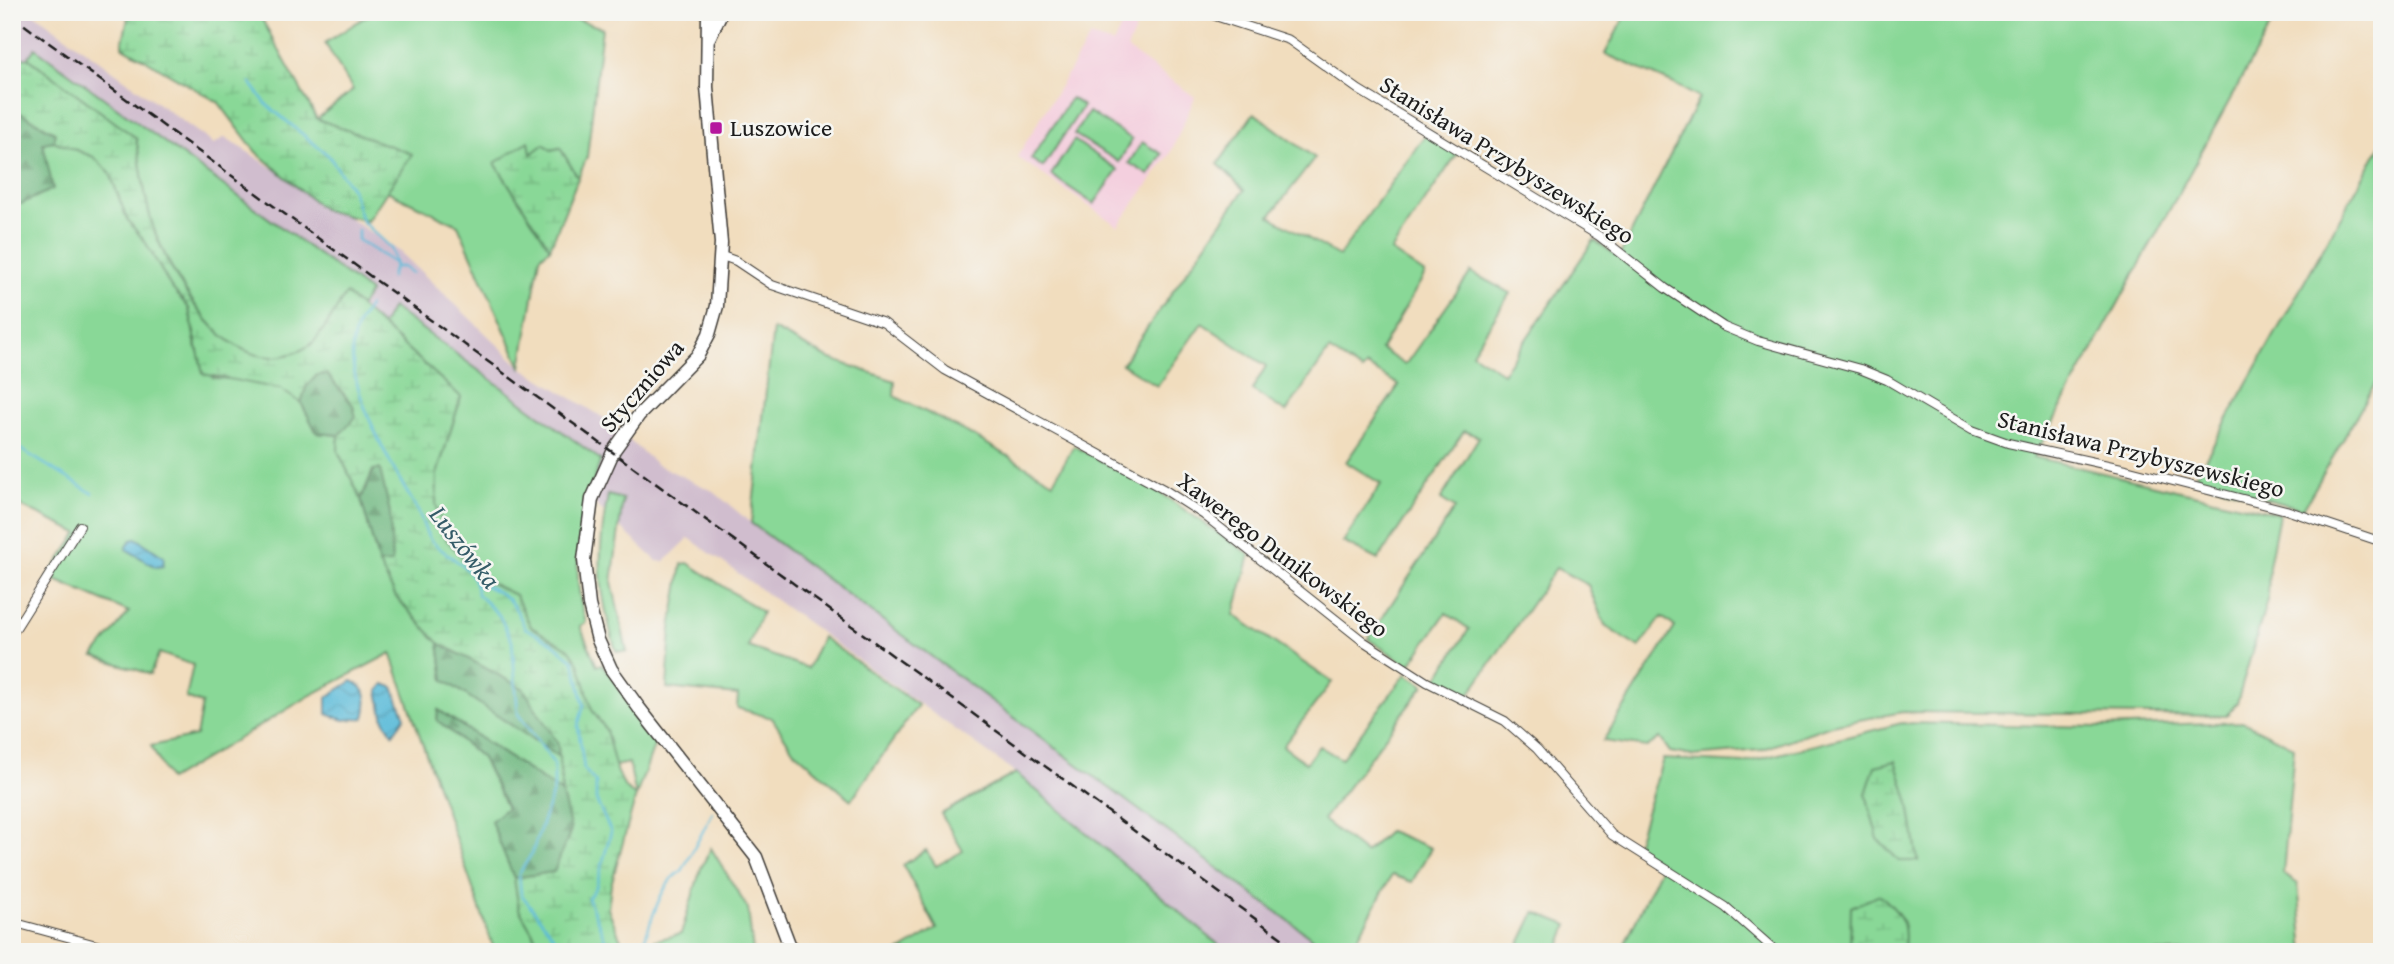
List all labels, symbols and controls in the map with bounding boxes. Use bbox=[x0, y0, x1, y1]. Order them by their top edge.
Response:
street label: Stanisława Przybyszewskiego bbox=[1373, 67, 1641, 252]
place label: Luszowice bbox=[730, 110, 832, 145]
marker: Luszowice bbox=[708, 120, 724, 136]
street label: Styczniowa bbox=[591, 331, 692, 440]
street label: Stanisława Przybyszewskiego bbox=[1994, 401, 2288, 506]
street label: Xawerego Dunikowskiego bbox=[1170, 464, 1396, 646]
water label: Luszówka bbox=[420, 496, 510, 597]

